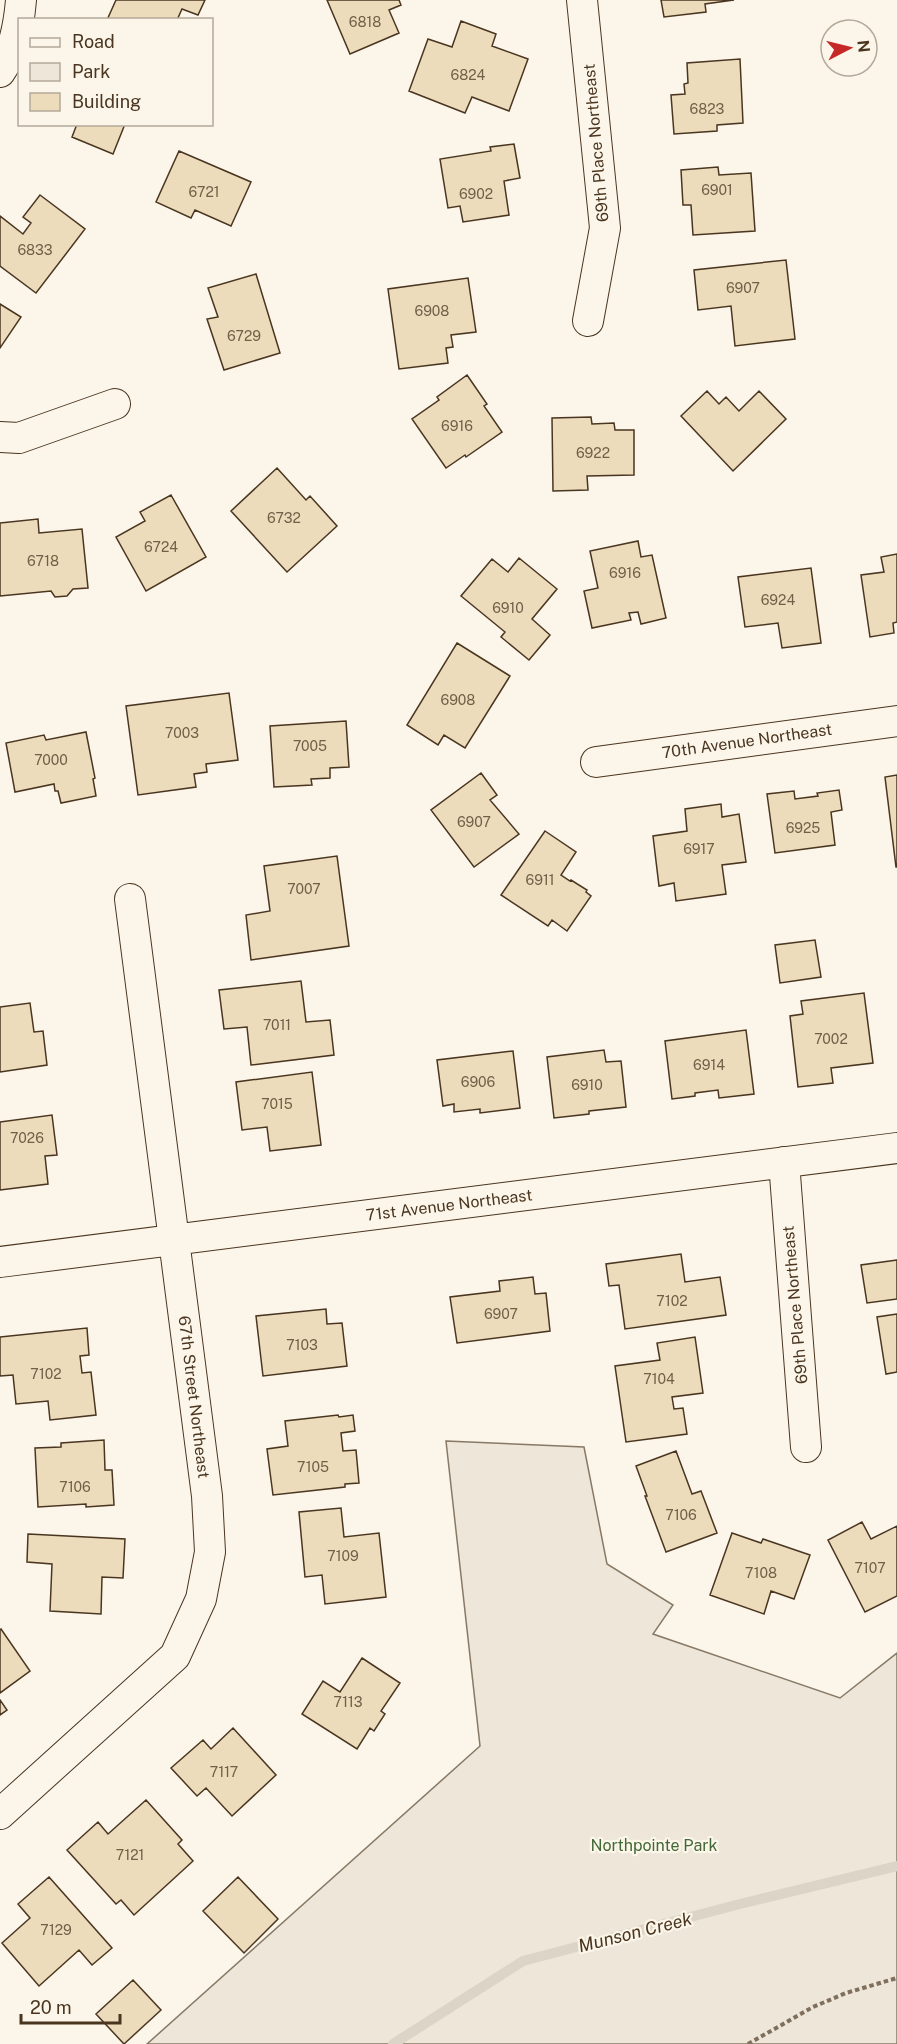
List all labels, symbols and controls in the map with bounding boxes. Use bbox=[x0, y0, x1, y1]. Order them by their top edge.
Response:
house number: 6818 bbox=[349, 14, 381, 30]
legend bbox=[18, 18, 213, 126]
north arrow bbox=[819, 18, 879, 78]
text: Road bbox=[72, 31, 115, 52]
text: N bbox=[853, 39, 874, 54]
text: Park bbox=[72, 61, 110, 82]
street label: 69th Place Northeast bbox=[580, 63, 612, 223]
house number: 6824 bbox=[451, 67, 486, 83]
text: Building bbox=[72, 91, 141, 112]
house number: 6823 bbox=[690, 101, 725, 117]
house number: 6901 bbox=[701, 182, 733, 198]
house number: 6721 bbox=[189, 184, 220, 200]
house number: 6902 bbox=[459, 186, 493, 202]
house number: 6833 bbox=[17, 242, 53, 258]
house number: 6907 bbox=[726, 280, 760, 296]
house number: 6908 bbox=[415, 303, 449, 319]
house number: 6729 bbox=[227, 328, 261, 344]
house number: 6916 bbox=[441, 418, 473, 434]
house number: 6922 bbox=[576, 445, 610, 461]
house number: 6732 bbox=[267, 510, 301, 526]
house number: 6724 bbox=[144, 539, 178, 555]
house number: 6718 bbox=[27, 553, 59, 569]
house number: 6916 bbox=[609, 565, 641, 581]
house number: 6924 bbox=[761, 592, 795, 608]
house number: 6910 bbox=[492, 600, 524, 616]
house number: 6908 bbox=[441, 692, 475, 708]
street label: 70th Avenue Northeast bbox=[661, 720, 833, 762]
house number: 7003 bbox=[165, 725, 199, 741]
house number: 7005 bbox=[293, 738, 327, 754]
house number: 7000 bbox=[34, 752, 68, 768]
house number: 6907 bbox=[457, 814, 491, 830]
house number: 6925 bbox=[786, 820, 820, 836]
house number: 6917 bbox=[683, 841, 715, 857]
house number: 6911 bbox=[526, 872, 554, 888]
house number: 7007 bbox=[287, 881, 321, 897]
house number: 7011 bbox=[263, 1017, 291, 1033]
house number: 7002 bbox=[814, 1031, 848, 1047]
house number: 6914 bbox=[693, 1057, 725, 1073]
house number: 6906 bbox=[461, 1074, 496, 1090]
house number: 6910 bbox=[571, 1077, 603, 1093]
house number: 7015 bbox=[261, 1096, 293, 1112]
house number: 7026 bbox=[10, 1130, 44, 1146]
street label: 71st Avenue Northeast bbox=[365, 1185, 533, 1225]
street label: 69th Place Northeast bbox=[779, 1225, 811, 1385]
house number: 7102 bbox=[656, 1293, 688, 1309]
house number: 6907 bbox=[484, 1306, 518, 1322]
street label: 67th Street Northeast bbox=[175, 1315, 213, 1479]
house number: 7103 bbox=[286, 1337, 318, 1353]
house number: 7102 bbox=[30, 1366, 62, 1382]
house number: 7104 bbox=[643, 1371, 675, 1387]
house number: 7105 bbox=[297, 1459, 329, 1475]
house number: 7106 bbox=[59, 1479, 91, 1495]
house number: 7106 bbox=[665, 1507, 697, 1523]
house number: 7109 bbox=[327, 1548, 359, 1564]
house number: 7107 bbox=[854, 1560, 886, 1576]
house number: 7108 bbox=[745, 1565, 777, 1581]
house number: 7113 bbox=[334, 1694, 363, 1710]
house number: 7117 bbox=[210, 1764, 238, 1780]
park label: Northpointe Park bbox=[591, 1836, 717, 1855]
house number: 7121 bbox=[116, 1847, 144, 1863]
water label: Munson Creek bbox=[576, 1908, 694, 1956]
house number: 7129 bbox=[40, 1922, 72, 1938]
scale bar bbox=[21, 1987, 120, 2025]
text: 20 m bbox=[30, 1997, 72, 2018]

